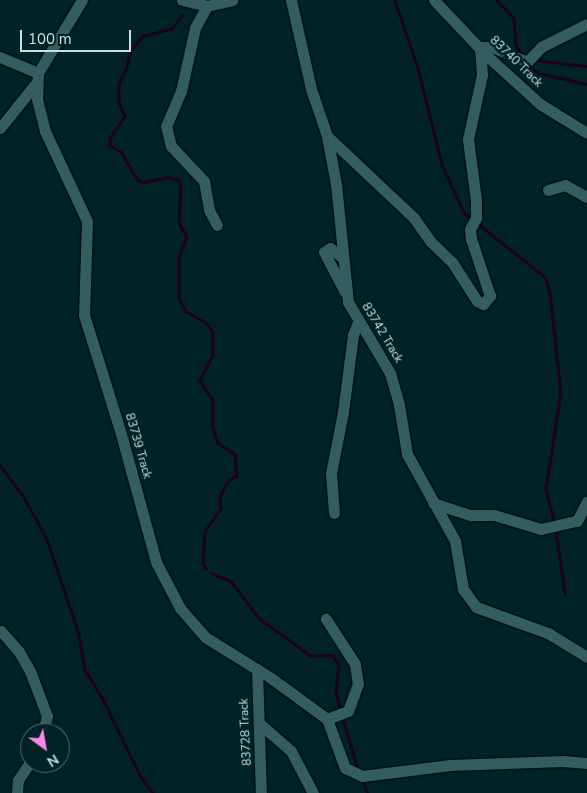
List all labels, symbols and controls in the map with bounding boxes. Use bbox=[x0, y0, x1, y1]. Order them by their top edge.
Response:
scale bar bbox=[22, 20, 134, 52]
text: 100 m bbox=[28, 29, 72, 49]
street label: 83740 Track bbox=[487, 33, 545, 91]
street label: 83742 Track bbox=[358, 300, 406, 366]
street label: 83739 Track bbox=[122, 412, 154, 480]
street label: 83728 Track bbox=[237, 698, 255, 766]
north arrow bbox=[20, 723, 70, 773]
text: N bbox=[43, 749, 62, 771]

